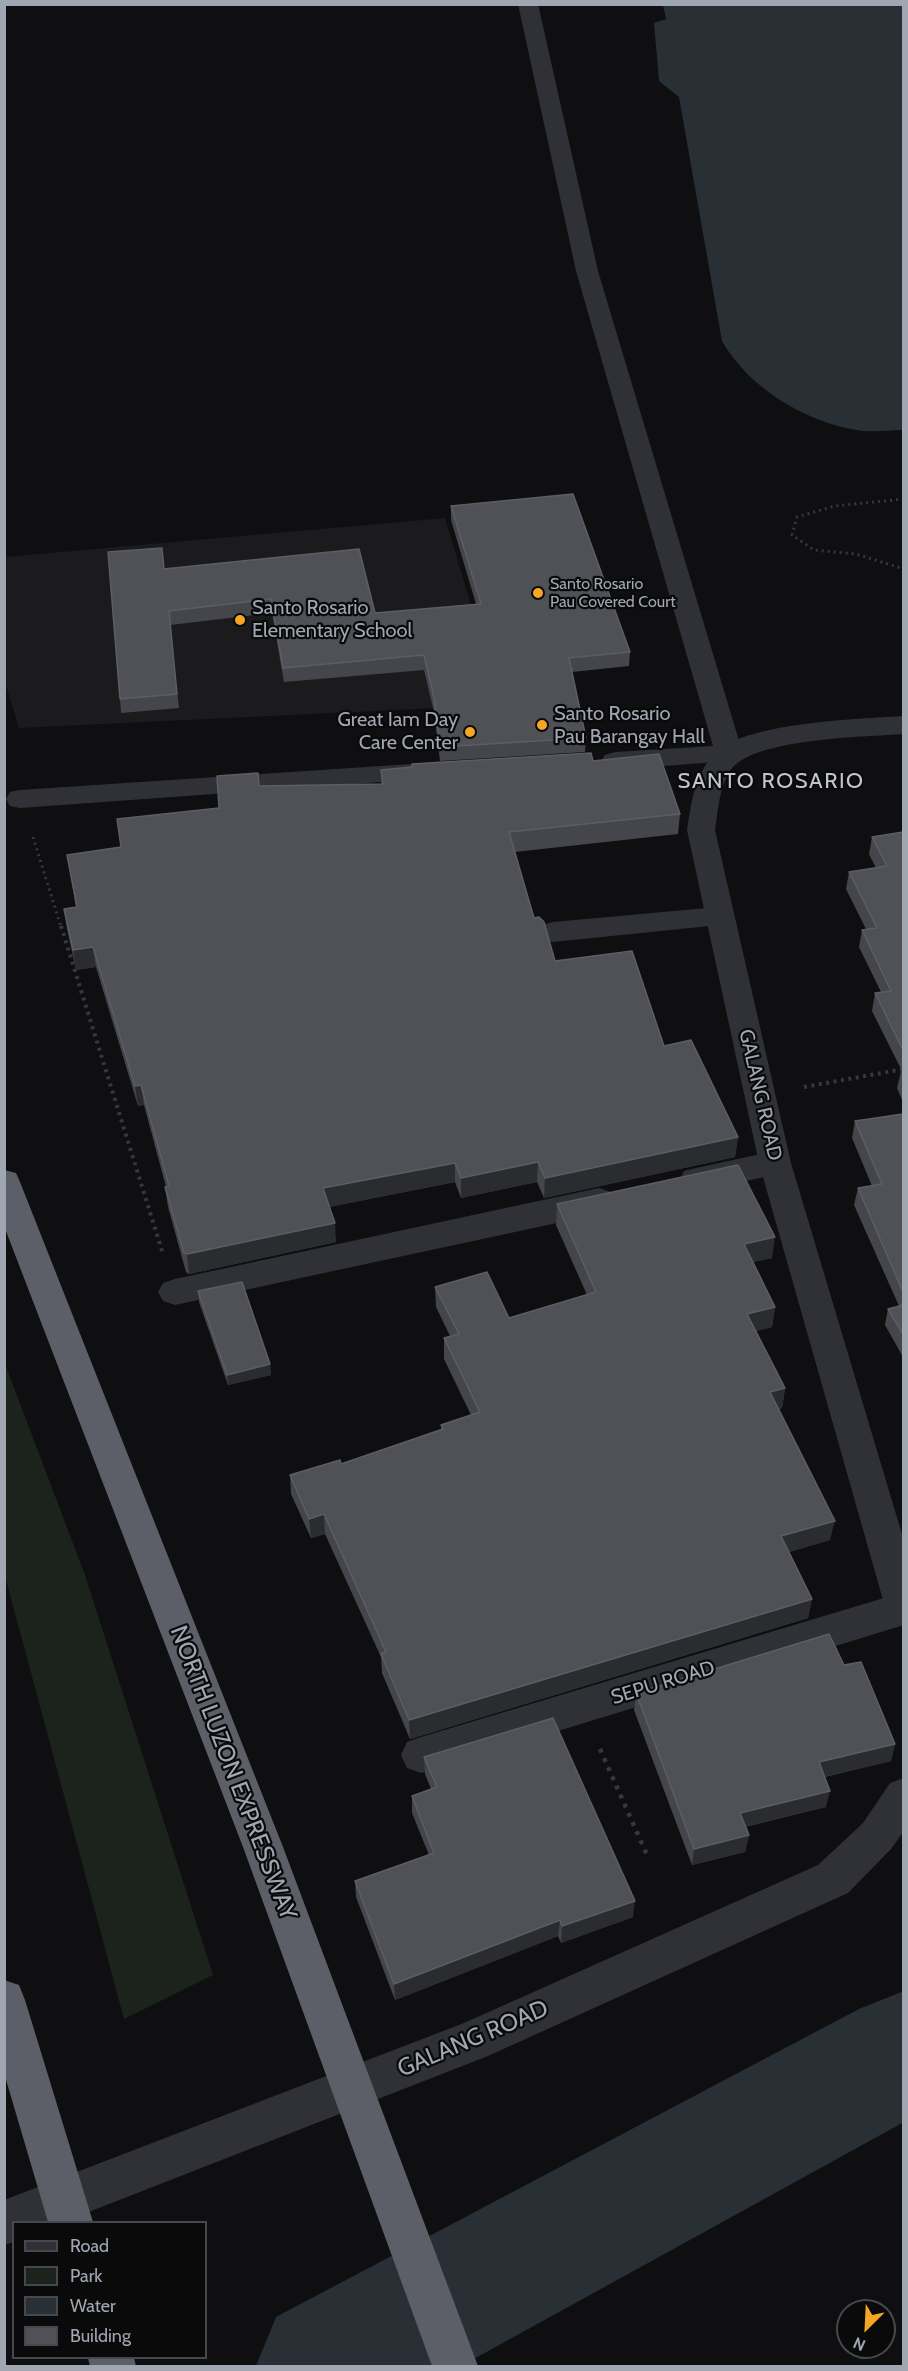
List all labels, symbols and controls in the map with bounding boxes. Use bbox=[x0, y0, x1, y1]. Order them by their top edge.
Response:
place label: Santo Rosario Pau Covered Court bbox=[550, 574, 676, 612]
marker: Santo Rosario Pau Covered Court bbox=[531, 586, 545, 600]
place label: Santo Rosario Elementary School bbox=[252, 596, 412, 643]
marker: Santo Rosario Elementary School bbox=[233, 613, 247, 627]
place label: Santo Rosario Pau Barangay Hall bbox=[554, 702, 705, 749]
place label: Great Iam Day Care Center bbox=[338, 708, 458, 755]
marker: Santo Rosario Pau Barangay Hall bbox=[535, 718, 549, 732]
marker: Great Iam Day Care Center bbox=[463, 725, 477, 739]
district label: SANTO ROSARIO bbox=[678, 769, 864, 795]
street label: GALANG ROAD bbox=[733, 1027, 787, 1163]
street label: NORTH LUZON EXPRESSWAY bbox=[164, 1622, 302, 1924]
street label: SEPU ROAD bbox=[608, 1656, 718, 1710]
street label: GALANG ROAD bbox=[393, 1994, 553, 2084]
legend bbox=[12, 2221, 207, 2359]
text: Road bbox=[70, 2235, 109, 2257]
text: Park bbox=[70, 2265, 102, 2287]
text: Water bbox=[70, 2295, 116, 2317]
north arrow bbox=[836, 2299, 896, 2359]
text: Building bbox=[70, 2325, 131, 2347]
text: N bbox=[850, 2333, 868, 2355]

